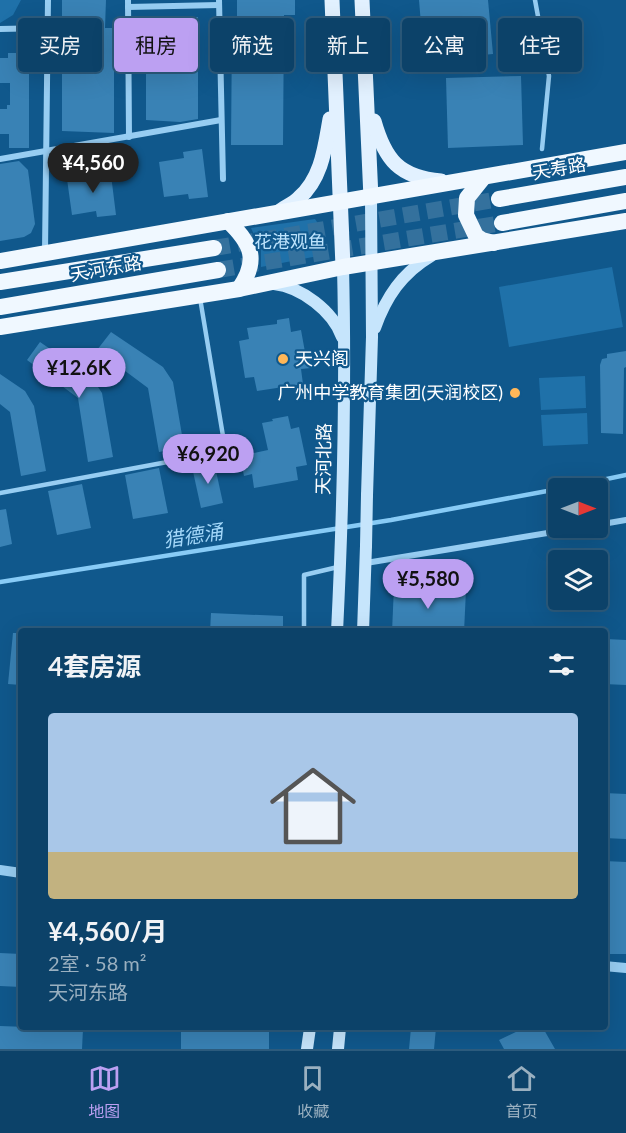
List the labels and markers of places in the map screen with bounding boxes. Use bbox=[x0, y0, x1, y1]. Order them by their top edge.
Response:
pin: ¥4,560 bbox=[44, 143, 142, 194]
place label: 天兴阁 bbox=[295, 347, 349, 369]
pin: ¥12.6K bbox=[30, 348, 128, 399]
marker: 天兴阁 bbox=[276, 352, 290, 366]
place label: 广州中学教育集团(天润校区) bbox=[277, 381, 503, 403]
marker: 广州中学教育集团(天润校区) bbox=[508, 386, 522, 400]
pin: ¥6,920 bbox=[159, 434, 257, 485]
pin: ¥5,580 bbox=[379, 559, 477, 610]

